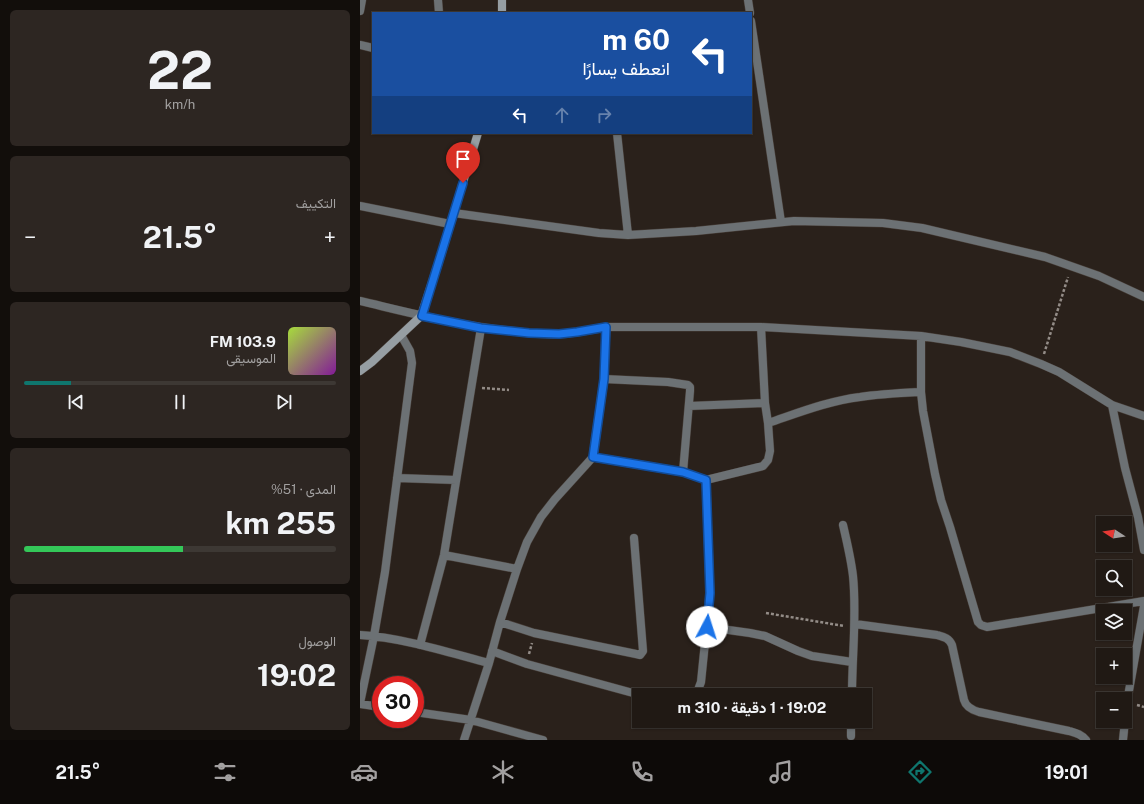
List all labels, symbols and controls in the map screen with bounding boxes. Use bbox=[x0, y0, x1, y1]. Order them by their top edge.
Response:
text: 60 m bbox=[602, 23, 670, 56]
icon: left bbox=[684, 28, 736, 80]
text: 22 bbox=[147, 40, 213, 101]
text: انعطف يسارًا bbox=[583, 58, 670, 79]
text: km/h bbox=[165, 97, 195, 112]
icon: left bbox=[509, 104, 531, 126]
icon: ahead bbox=[551, 104, 573, 126]
icon: right bbox=[593, 104, 615, 126]
pin bbox=[446, 142, 480, 183]
icon: arrive bbox=[452, 148, 474, 170]
text: التكييف bbox=[296, 196, 336, 211]
text: 21.5° bbox=[143, 219, 217, 255]
text: − bbox=[24, 224, 36, 250]
text: + bbox=[324, 224, 336, 250]
text: 103.9 FM bbox=[210, 333, 276, 350]
text: الموسيقى bbox=[226, 351, 276, 366]
icon: previous bbox=[65, 391, 87, 413]
icon: pause bbox=[169, 391, 191, 413]
icon: next bbox=[273, 391, 295, 413]
text: المدى · 51% bbox=[271, 482, 336, 497]
text: 255 km bbox=[225, 505, 336, 541]
north arrow bbox=[1096, 516, 1132, 552]
map controls bbox=[1096, 516, 1132, 728]
button: search bbox=[1096, 560, 1132, 596]
button: layers bbox=[1096, 604, 1132, 640]
position arrow bbox=[686, 606, 728, 648]
text: الوصول bbox=[298, 634, 336, 649]
button: + bbox=[1096, 648, 1132, 684]
text: 19:02 bbox=[257, 657, 336, 693]
speed limit sign: 30 bbox=[372, 676, 424, 728]
button: − bbox=[1096, 692, 1132, 728]
text: 19:02 · 1 دقيقة · 310 m bbox=[678, 699, 826, 716]
icon: filters bbox=[211, 758, 239, 786]
icon: car bbox=[350, 758, 378, 786]
icon: climate bbox=[489, 758, 517, 786]
icon: phone bbox=[628, 758, 656, 786]
icon: music bbox=[767, 758, 795, 786]
icon: directions bbox=[906, 758, 934, 786]
text: 21.5° bbox=[56, 762, 100, 783]
text: 19:01 bbox=[1045, 762, 1089, 783]

